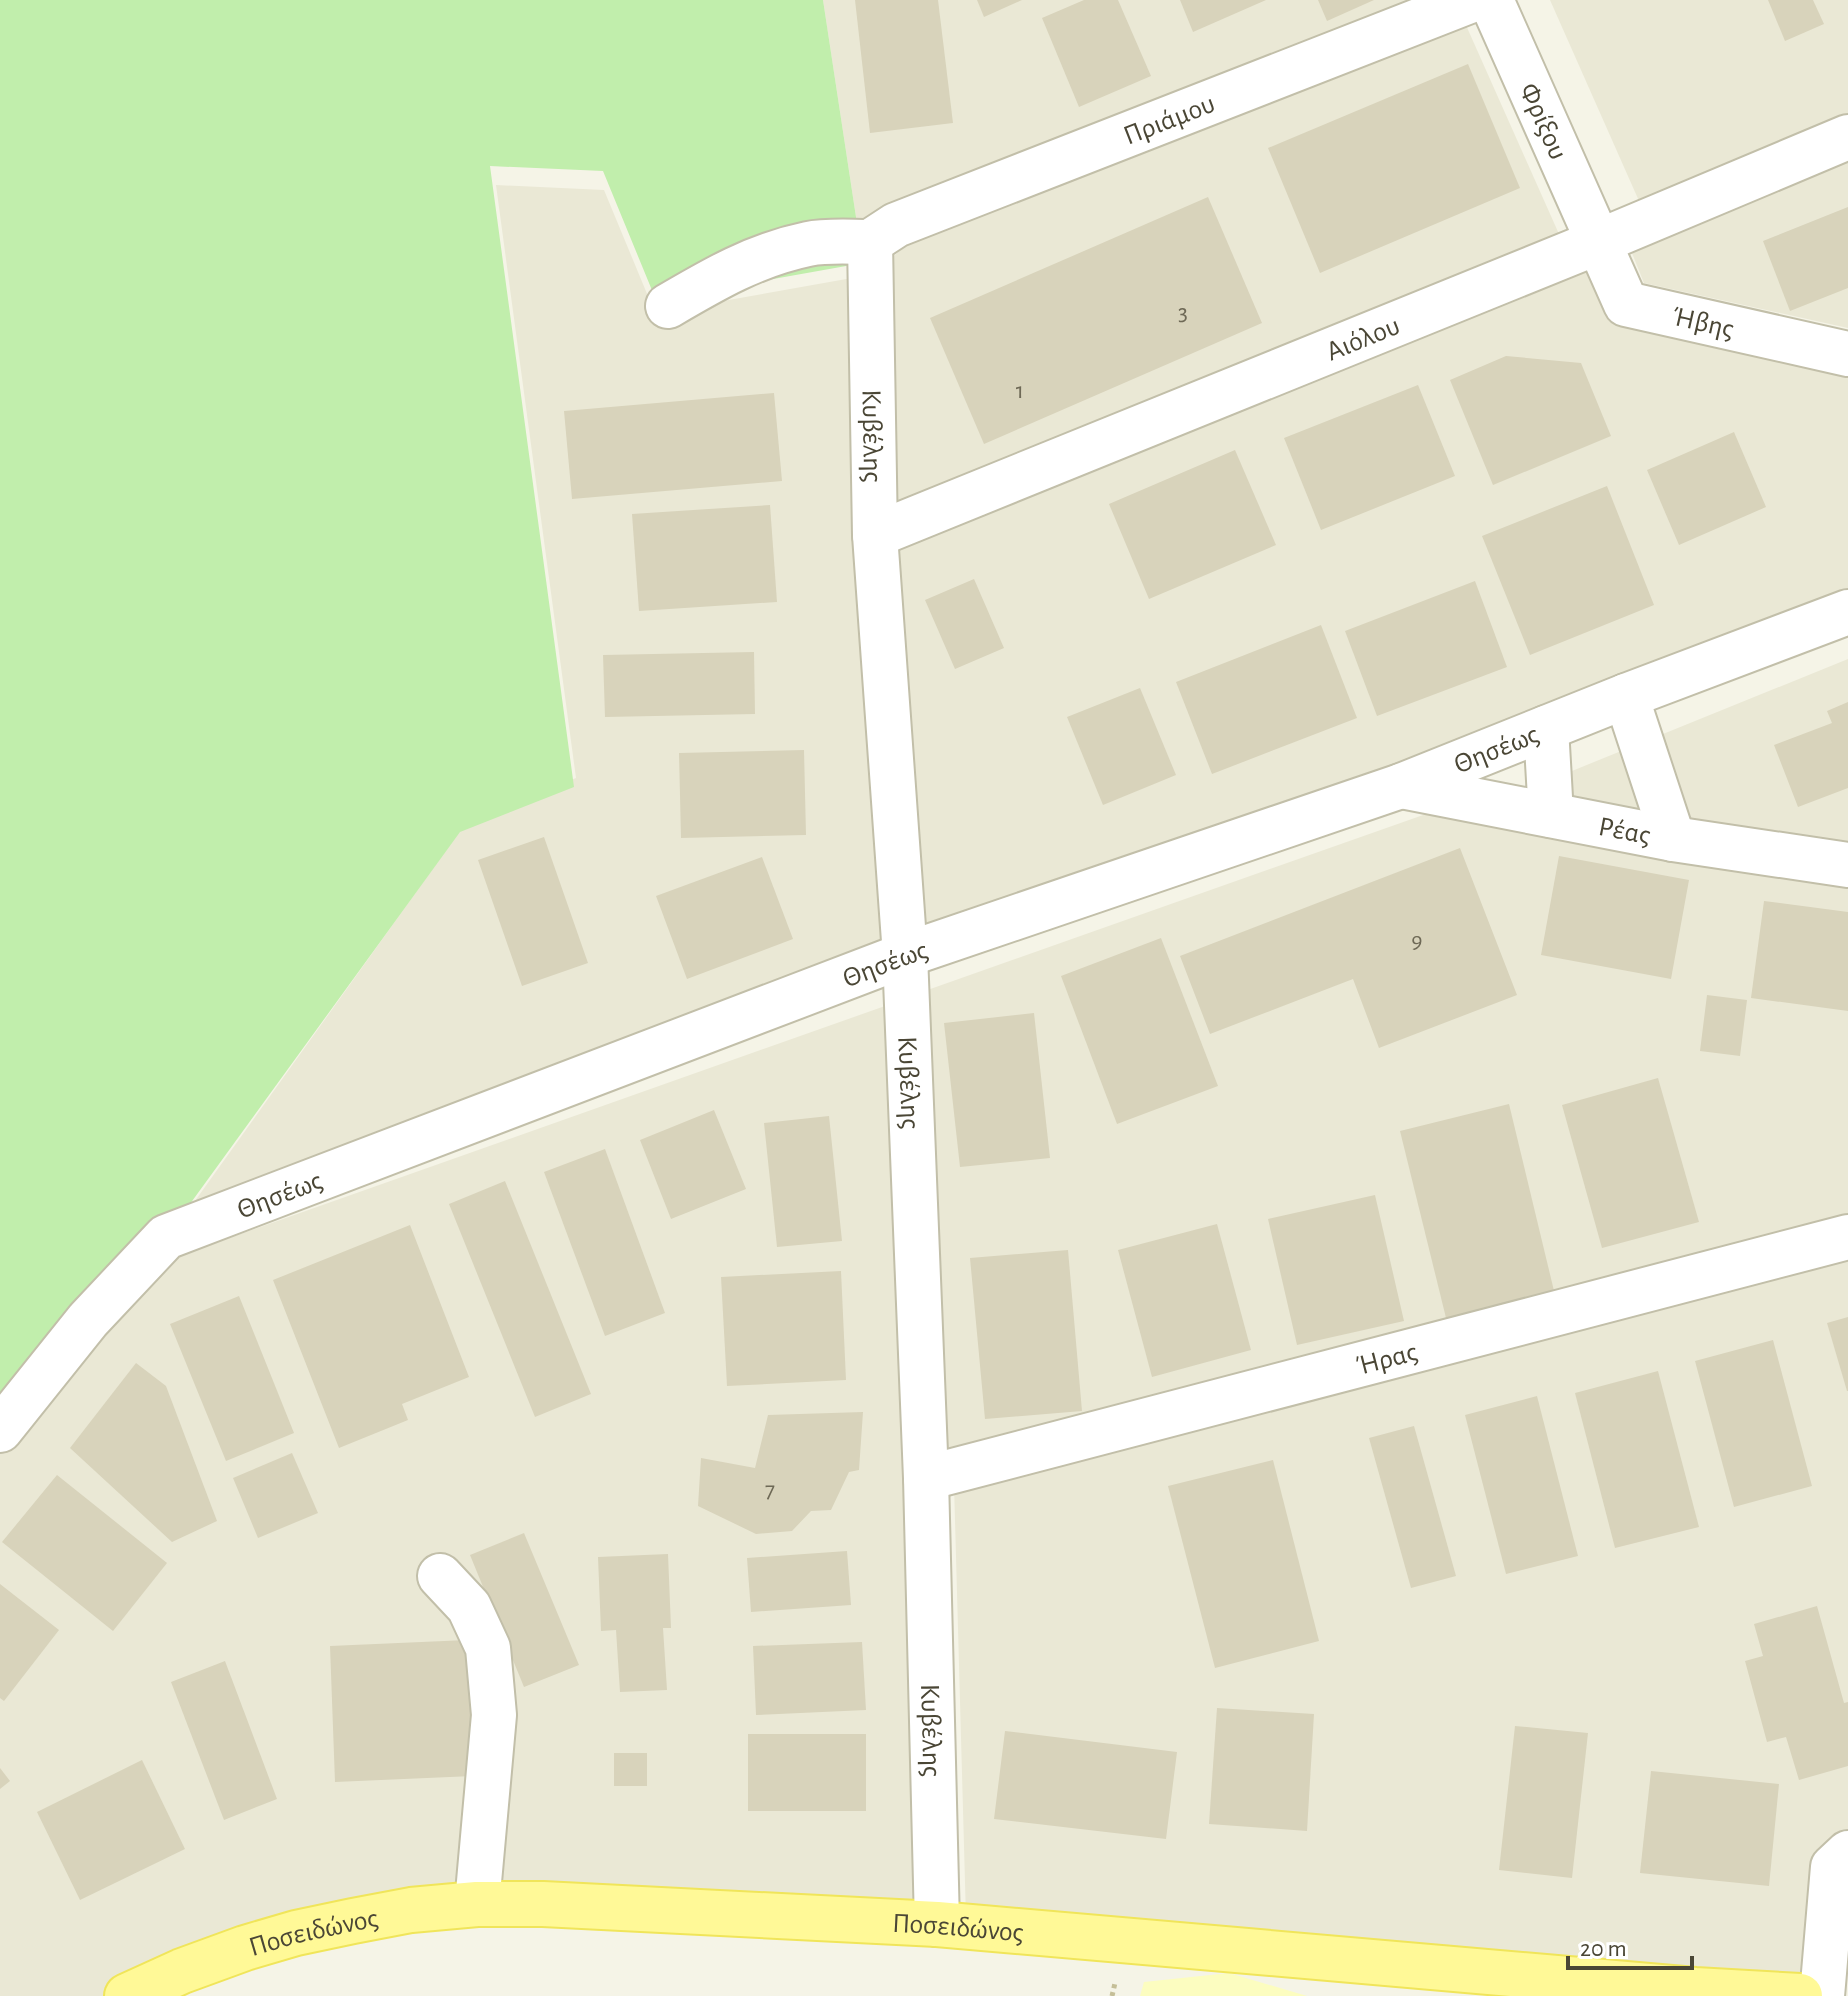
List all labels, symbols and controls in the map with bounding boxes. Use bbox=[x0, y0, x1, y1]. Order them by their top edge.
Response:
street label: Φρίξου bbox=[1514, 79, 1572, 164]
street label: Πριάμου bbox=[1120, 90, 1219, 151]
house number: 3 bbox=[1178, 301, 1188, 325]
street label: Ήβης bbox=[1670, 303, 1737, 344]
street label: Αιόλου bbox=[1323, 312, 1404, 367]
house number: 1 bbox=[1016, 379, 1024, 403]
street label: Κυβέλης bbox=[857, 389, 886, 483]
street label: Θησέως bbox=[1450, 720, 1543, 779]
street label: Ρέας bbox=[1596, 813, 1653, 850]
house number: 9 bbox=[1411, 929, 1423, 953]
street label: Θησέως bbox=[839, 936, 932, 993]
street label: Κυβέλης bbox=[892, 1036, 924, 1130]
street label: Θησέως bbox=[234, 1167, 326, 1224]
street label: Ήρας bbox=[1354, 1338, 1421, 1381]
house number: 7 bbox=[765, 1478, 775, 1502]
street label: Κυβέλης bbox=[915, 1684, 945, 1777]
street label: Ποσειδώνος bbox=[246, 1905, 381, 1962]
street label: Ποσειδώνος bbox=[892, 1910, 1025, 1948]
scale bar bbox=[1568, 1920, 1692, 1970]
text: 20 m bbox=[1580, 1937, 1627, 1961]

